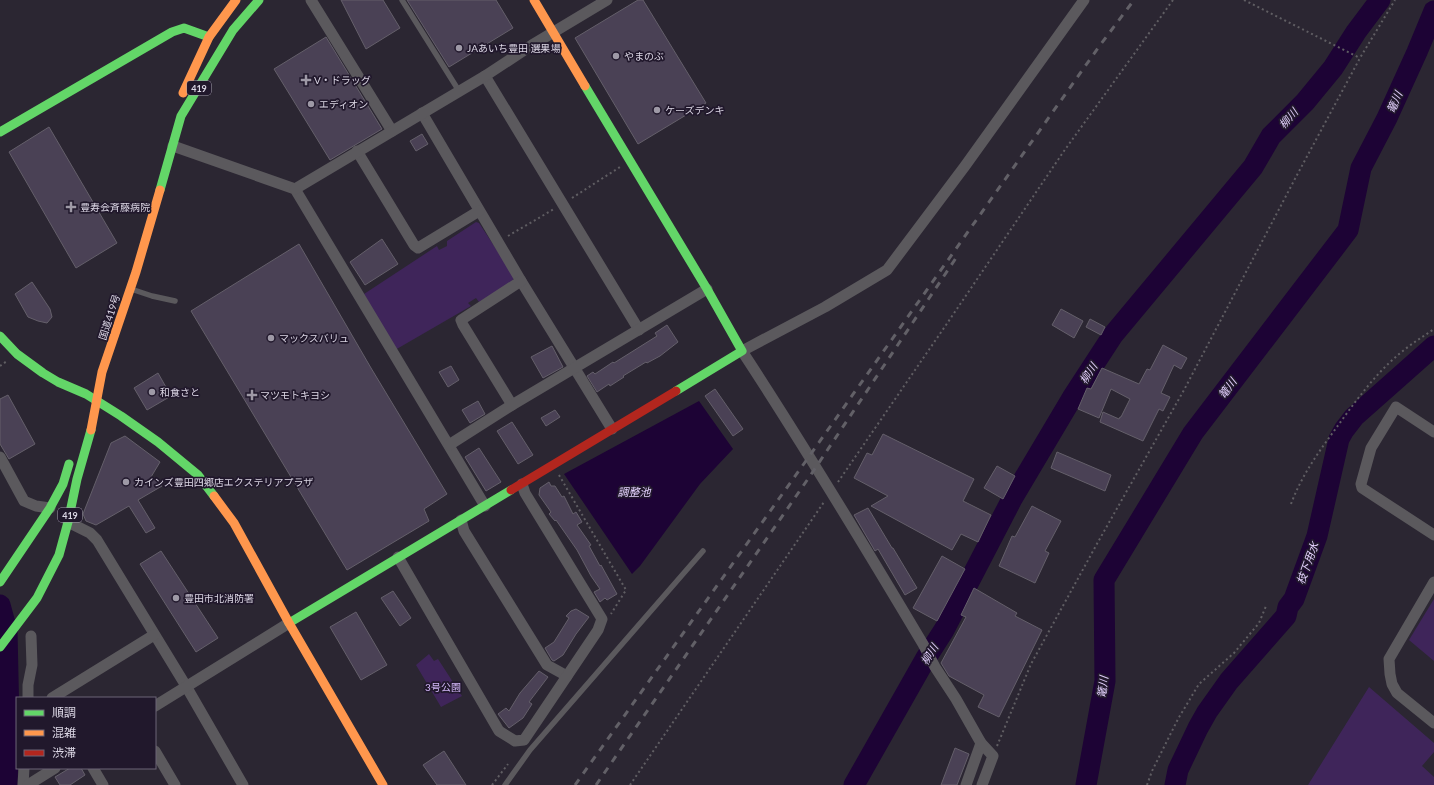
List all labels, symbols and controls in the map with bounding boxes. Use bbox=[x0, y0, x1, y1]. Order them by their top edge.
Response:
place label: JAあいち豊田 選果場 bbox=[467, 42, 560, 54]
marker: JAあいち豊田 選果場 bbox=[454, 43, 464, 53]
place label: やまのぶ bbox=[624, 50, 664, 62]
marker: やまのぶ bbox=[611, 51, 621, 61]
place label: V・ドラッグ bbox=[314, 74, 371, 86]
marker: V・ドラッグ bbox=[301, 75, 311, 85]
road number: 419 bbox=[187, 81, 211, 95]
water label: 篭川 bbox=[1384, 88, 1405, 115]
place label: エディオン bbox=[319, 98, 368, 110]
marker: エディオン bbox=[306, 99, 316, 109]
place label: ケーズデンキ bbox=[665, 104, 725, 116]
marker: ケーズデンキ bbox=[652, 105, 662, 115]
water label: 柳川 bbox=[1276, 105, 1301, 131]
marker: 豊寿会斉藤病院 bbox=[65, 201, 77, 213]
place label: 豊寿会斉藤病院 bbox=[80, 201, 150, 213]
street label: 国道419号 bbox=[96, 293, 122, 341]
place label: マックスバリュ bbox=[279, 332, 349, 344]
marker: マックスバリュ bbox=[266, 333, 276, 343]
water label: 柳川 bbox=[1077, 359, 1100, 386]
water label: 篭川 bbox=[1215, 375, 1239, 401]
place label: 和食さと bbox=[160, 386, 200, 398]
marker: 和食さと bbox=[147, 387, 157, 397]
place label: マツモトキヨシ bbox=[260, 389, 330, 401]
marker: マツモトキヨシ bbox=[247, 390, 257, 400]
place label: カインズ豊田四郷店エクステリアプラザ bbox=[134, 476, 314, 488]
marker: カインズ豊田四郷店エクステリアプラザ bbox=[121, 477, 131, 487]
water label: 調整池 bbox=[618, 485, 651, 498]
road number: 419 bbox=[58, 508, 82, 522]
water label: 枝下用水 bbox=[1293, 539, 1321, 586]
place label: 豊田市北消防署 bbox=[184, 592, 254, 604]
marker: 豊田市北消防署 bbox=[171, 593, 181, 603]
water label: 柳川 bbox=[918, 640, 941, 667]
water label: 篭川 bbox=[1094, 674, 1110, 699]
park label: 3号公園 bbox=[425, 681, 461, 693]
legend bbox=[16, 697, 156, 769]
text: 順調 bbox=[52, 705, 76, 720]
text: 混雑 bbox=[52, 725, 76, 740]
text: 渋滞 bbox=[52, 745, 76, 760]

